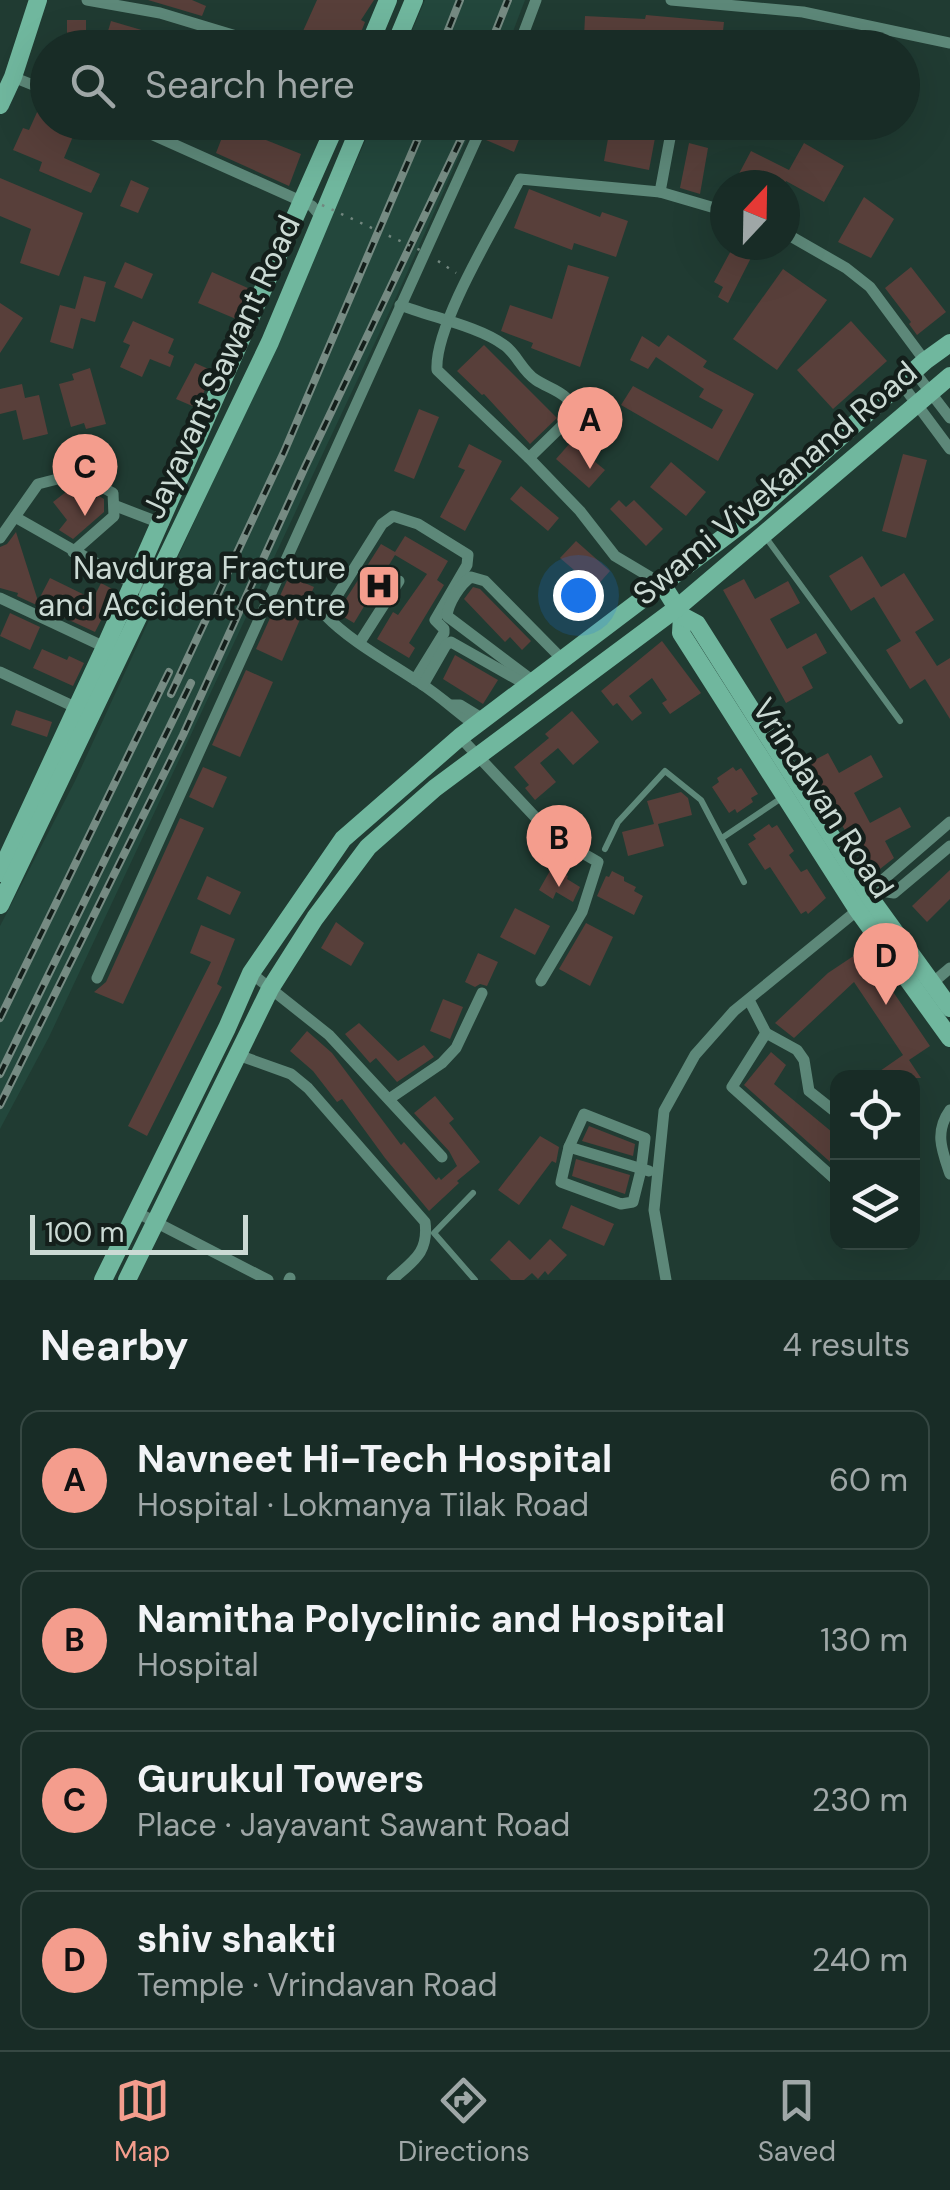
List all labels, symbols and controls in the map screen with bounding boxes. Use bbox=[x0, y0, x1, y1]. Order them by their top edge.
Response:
search box bbox=[30, 30, 920, 140]
icon: search bbox=[65, 58, 120, 113]
text: Search here bbox=[145, 60, 355, 110]
north arrow bbox=[710, 170, 800, 260]
street label: Jayavant Sawant Road bbox=[132, 208, 310, 526]
street label: Swami Vivekanand Road bbox=[624, 352, 926, 614]
pin: A bbox=[558, 386, 622, 469]
pin: C bbox=[52, 434, 118, 516]
place label: Navdurga Fracture and Accident Centre bbox=[38, 547, 346, 626]
hospital icon: Navdurga Fracture and Accident Centre bbox=[356, 563, 402, 609]
your location bbox=[553, 570, 604, 621]
street label: Vrindavan Road bbox=[743, 690, 903, 906]
pin: B bbox=[526, 804, 592, 887]
pin: D bbox=[854, 922, 918, 1005]
map controls bbox=[830, 1070, 920, 1250]
button: locate bbox=[830, 1070, 920, 1160]
button: layers bbox=[830, 1160, 920, 1250]
scale bar bbox=[30, 1210, 248, 1254]
text: 100 m bbox=[45, 1214, 124, 1251]
text: Nearby bbox=[40, 1318, 189, 1373]
text: 4 results bbox=[783, 1324, 910, 1366]
text: Navneet Hi-Tech Hospital bbox=[137, 1434, 612, 1484]
text: A bbox=[63, 1459, 86, 1501]
text: 60 m bbox=[829, 1459, 908, 1501]
text: Hospital · Lokmanya Tilak Road bbox=[137, 1484, 589, 1526]
text: Namitha Polyclinic and Hospital bbox=[137, 1594, 725, 1644]
text: B bbox=[64, 1619, 85, 1661]
text: 130 m bbox=[820, 1619, 908, 1661]
text: Hospital bbox=[137, 1644, 259, 1686]
text: Gurukul Towers bbox=[137, 1754, 424, 1804]
text: C bbox=[63, 1779, 86, 1821]
text: 230 m bbox=[812, 1779, 908, 1821]
text: Place · Jayavant Sawant Road bbox=[137, 1804, 570, 1846]
text: shiv shakti bbox=[137, 1914, 336, 1964]
text: D bbox=[63, 1939, 86, 1981]
text: 240 m bbox=[812, 1939, 908, 1981]
text: Temple · Vrindavan Road bbox=[137, 1964, 498, 2006]
tab: Map bbox=[114, 2073, 170, 2170]
tab: Directions bbox=[398, 2073, 530, 2170]
tab: Saved bbox=[758, 2073, 836, 2170]

